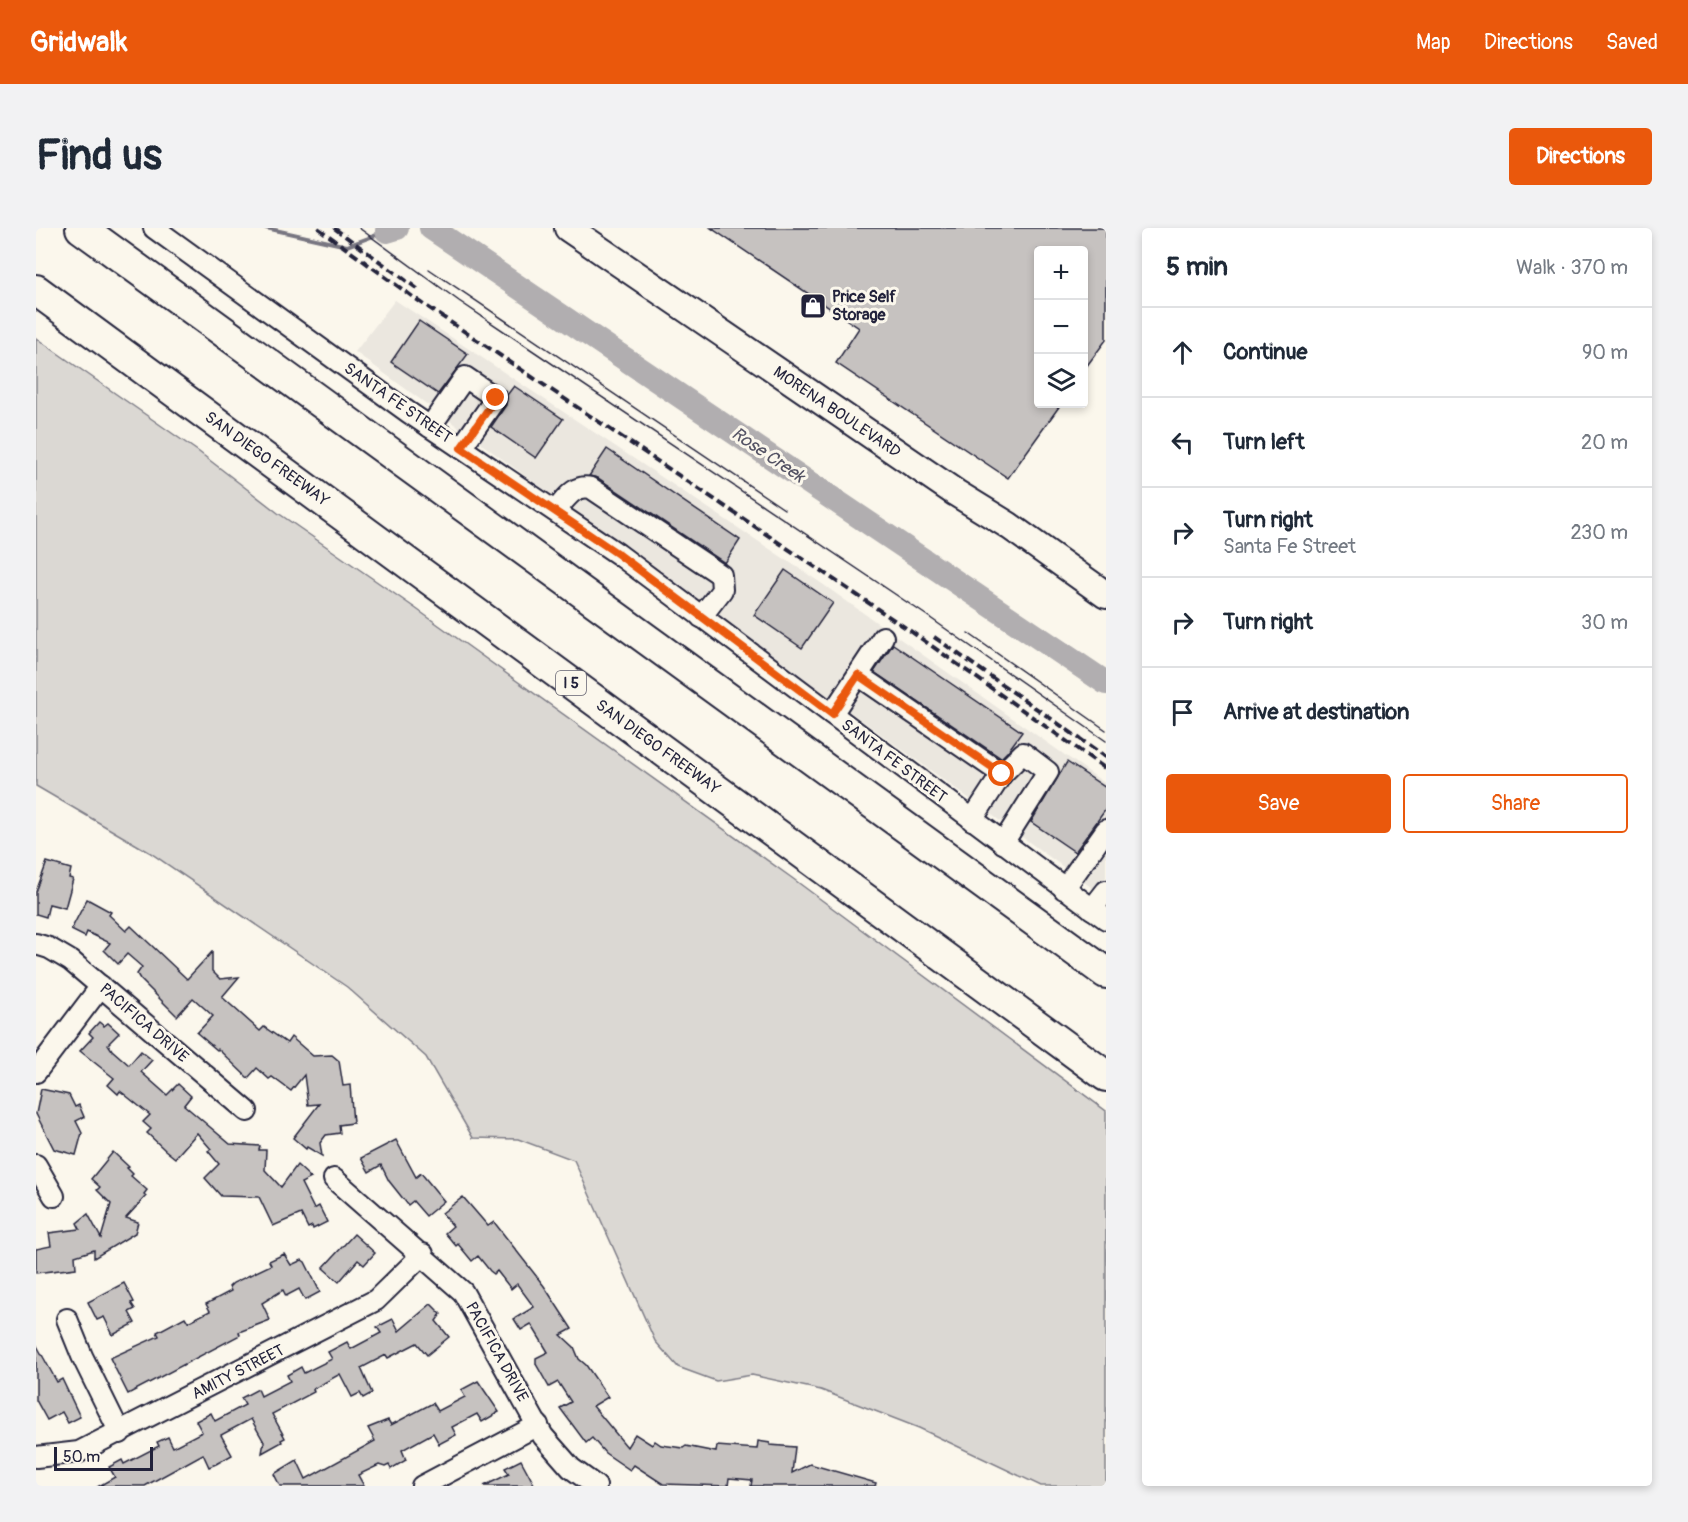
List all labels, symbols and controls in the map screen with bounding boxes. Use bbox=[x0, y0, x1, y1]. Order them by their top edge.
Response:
text: Gridwalk bbox=[30, 25, 128, 60]
text: Map bbox=[1416, 29, 1451, 56]
text: Directions bbox=[1484, 29, 1573, 56]
text: Saved bbox=[1606, 29, 1658, 56]
button: Directions bbox=[1509, 128, 1652, 185]
text: Find us bbox=[36, 130, 162, 182]
map controls bbox=[1034, 246, 1088, 408]
button: + bbox=[1034, 246, 1088, 300]
text: 5 min bbox=[1166, 251, 1228, 283]
text: Walk · 370 m bbox=[1516, 255, 1628, 280]
place label: Price Self Storage bbox=[832, 287, 897, 325]
shop icon: Price Self Storage bbox=[798, 291, 828, 321]
button: − bbox=[1034, 300, 1088, 354]
icon: ahead bbox=[1166, 336, 1199, 369]
text: Continue bbox=[1223, 338, 1307, 366]
text: 90 m bbox=[1582, 340, 1628, 365]
button: layers bbox=[1034, 354, 1088, 408]
street label: SANTA FE STREET bbox=[340, 358, 456, 448]
street label: MORENA BOULEVARD bbox=[769, 362, 905, 462]
route end bbox=[482, 384, 508, 410]
street label: SAN DIEGO FREEWAY bbox=[201, 407, 333, 511]
water label: Rose Creek bbox=[727, 422, 810, 489]
icon: left bbox=[1166, 426, 1199, 459]
text: Turn left bbox=[1223, 428, 1305, 456]
text: 20 m bbox=[1581, 430, 1628, 455]
text: Turn right bbox=[1223, 506, 1313, 534]
icon: right bbox=[1166, 516, 1199, 549]
text: 230 m bbox=[1571, 520, 1628, 545]
text: Santa Fe Street bbox=[1223, 534, 1356, 559]
icon: right bbox=[1166, 606, 1199, 639]
text: Turn right bbox=[1223, 608, 1313, 636]
text: 30 m bbox=[1581, 610, 1628, 635]
road number: I 5 bbox=[556, 671, 586, 695]
street label: SAN DIEGO FREEWAY bbox=[592, 695, 724, 799]
icon: arrive bbox=[1166, 696, 1199, 729]
text: Arrive at destination bbox=[1223, 698, 1409, 726]
street label: SANTA FE STREET bbox=[837, 715, 951, 807]
route start bbox=[988, 760, 1014, 786]
button: Save bbox=[1166, 774, 1391, 833]
button: Share bbox=[1403, 774, 1628, 833]
street label: PACIFICA DRIVE bbox=[95, 979, 193, 1067]
street label: PACIFICA DRIVE bbox=[461, 1298, 533, 1406]
street label: AMITY STREET bbox=[188, 1340, 288, 1404]
scale bar bbox=[54, 1444, 153, 1472]
text: 50 m bbox=[63, 1447, 100, 1467]

